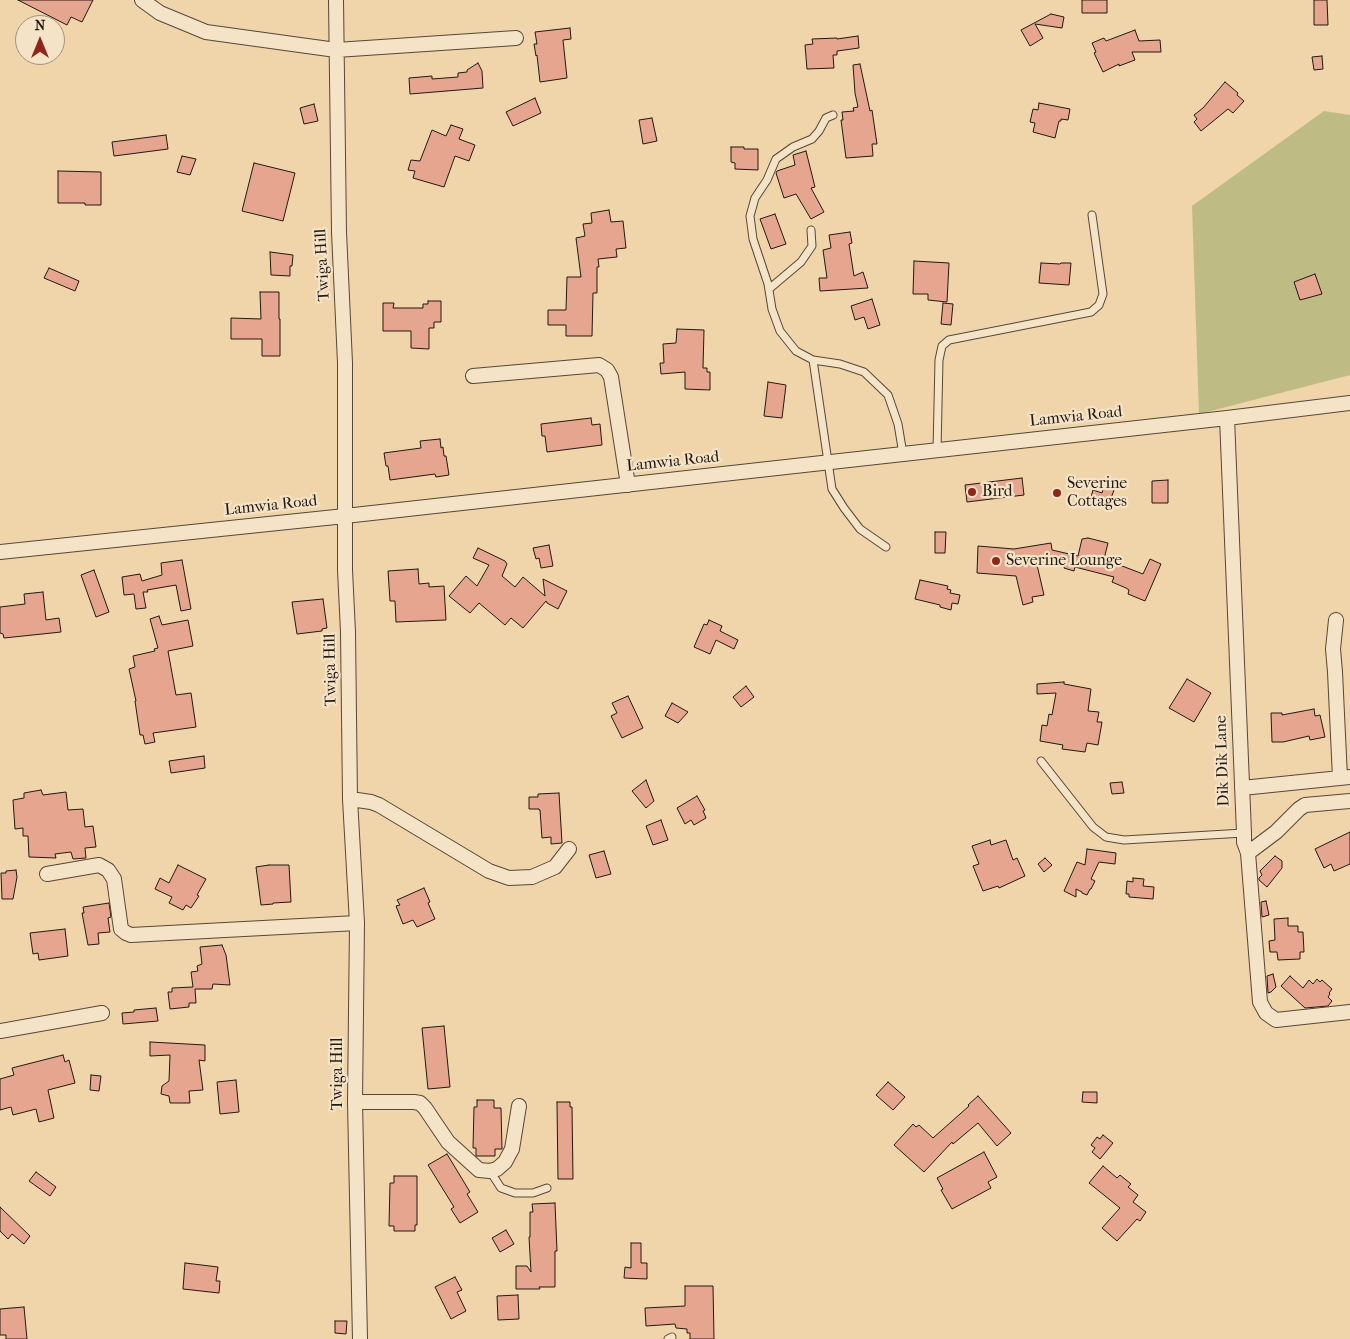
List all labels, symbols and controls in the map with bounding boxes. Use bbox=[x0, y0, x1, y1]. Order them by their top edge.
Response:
north arrow bbox=[15, 15, 65, 65]
text: N bbox=[35, 17, 45, 34]
street label: Twiga Hill bbox=[312, 228, 334, 302]
street label: Lamwia Road bbox=[1029, 403, 1123, 431]
street label: Lamwia Road bbox=[626, 448, 720, 476]
place label: Severine Cottages bbox=[1067, 474, 1127, 512]
place label: Bird bbox=[982, 482, 1012, 502]
marker: Bird bbox=[966, 486, 978, 498]
marker: Severine Cottages bbox=[1051, 487, 1063, 499]
street label: Lamwia Road bbox=[224, 492, 318, 520]
place label: Severine Lounge bbox=[1006, 551, 1122, 571]
marker: Severine Lounge bbox=[990, 555, 1002, 567]
street label: Twiga Hill bbox=[321, 634, 341, 706]
street label: Dik Dik Lane bbox=[1212, 715, 1234, 807]
street label: Twiga Hill bbox=[328, 1038, 348, 1110]

